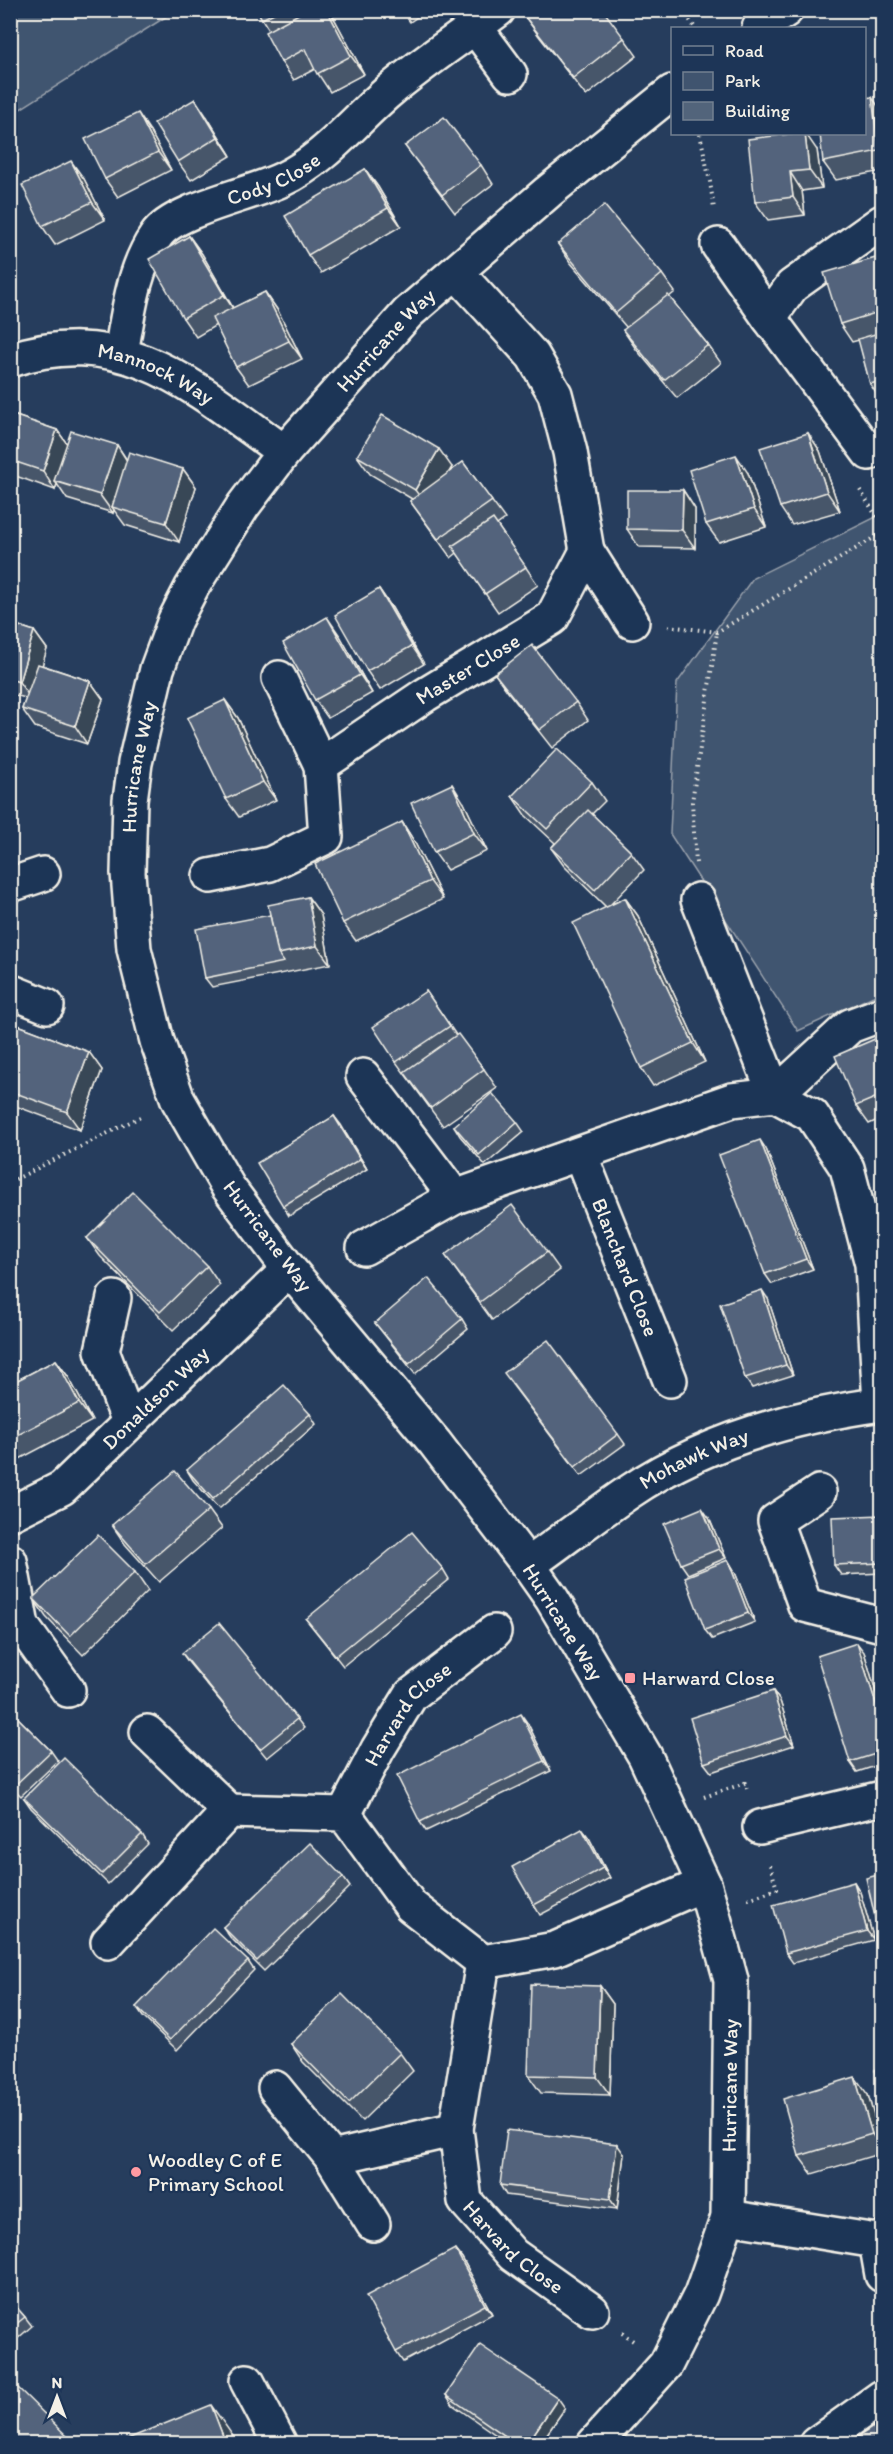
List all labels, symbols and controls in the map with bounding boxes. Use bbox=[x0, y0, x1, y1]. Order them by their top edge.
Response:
legend bbox=[671, 27, 866, 135]
text: Road bbox=[725, 40, 764, 62]
text: Park bbox=[725, 70, 760, 92]
text: Building bbox=[725, 100, 791, 122]
street label: Cody Close bbox=[224, 147, 325, 210]
street label: Hurricane Way bbox=[331, 282, 440, 397]
street label: Mannock Way bbox=[96, 337, 219, 410]
street label: Master Close bbox=[411, 628, 524, 710]
street label: Hurricane Way bbox=[116, 698, 161, 833]
street label: Hurricane Way bbox=[218, 1175, 319, 1297]
street label: Blanchard Close bbox=[587, 1194, 664, 1340]
street label: Donaldson Way bbox=[97, 1340, 214, 1454]
street label: Mohawk Way bbox=[634, 1422, 752, 1494]
street label: Hurricane Way bbox=[518, 1559, 609, 1685]
street label: Harvard Close bbox=[358, 1656, 456, 1770]
place label: Harward Close bbox=[642, 1665, 775, 1690]
marker: Harward Close bbox=[623, 1671, 637, 1685]
street label: Hurricane Way bbox=[716, 2018, 743, 2152]
place label: Woodley C of E Primary School bbox=[148, 2147, 284, 2196]
marker: Woodley C of E Primary School bbox=[129, 2165, 143, 2179]
street label: Harvard Close bbox=[458, 2195, 569, 2299]
north arrow bbox=[27, 2367, 87, 2427]
text: N bbox=[52, 2373, 62, 2392]

